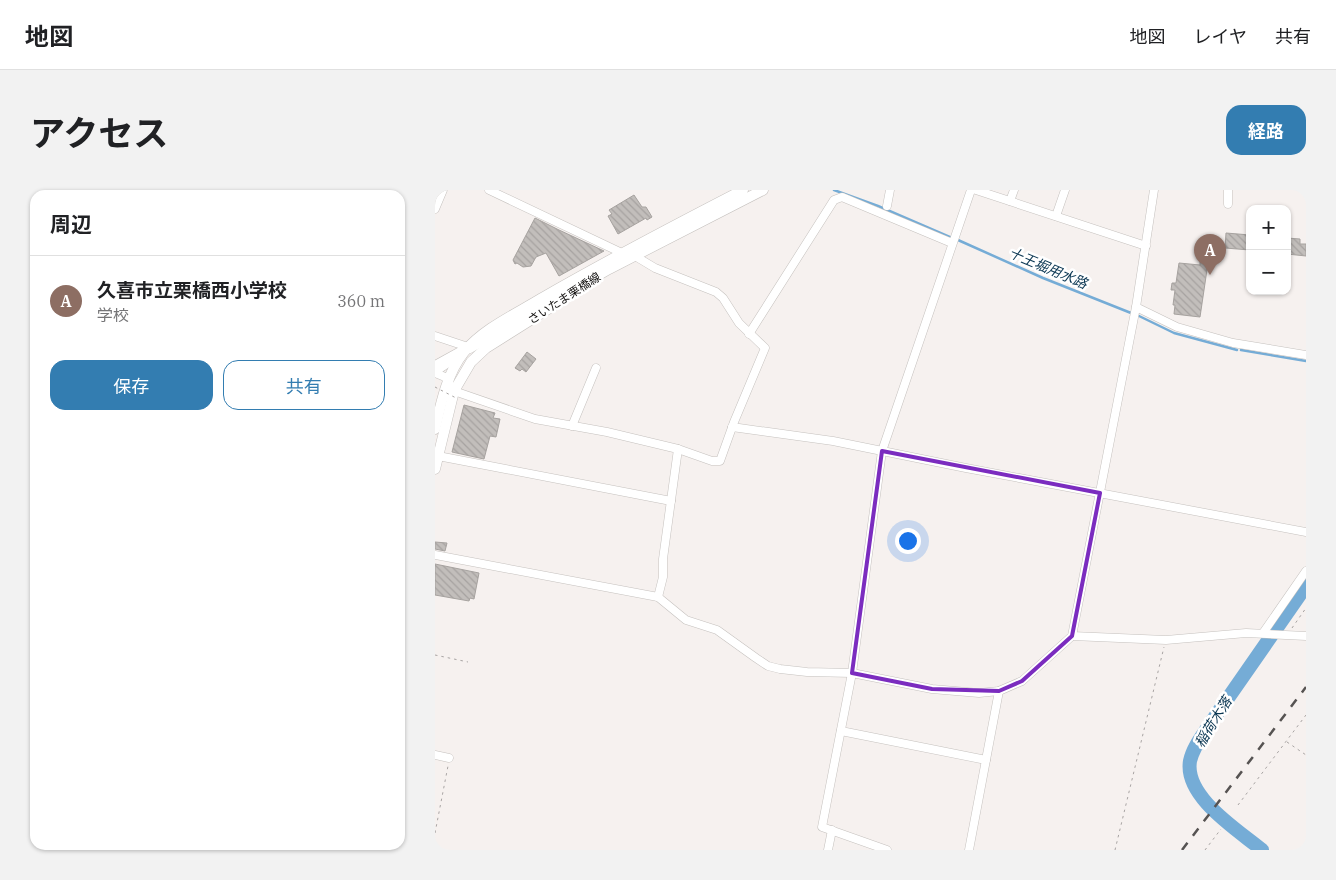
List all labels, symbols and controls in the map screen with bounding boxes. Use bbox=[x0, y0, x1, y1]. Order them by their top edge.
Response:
text: 地図 bbox=[25, 20, 73, 52]
text: 地図 bbox=[1130, 25, 1166, 48]
text: レイヤ bbox=[1194, 25, 1247, 48]
text: 共有 bbox=[1275, 25, 1311, 48]
button: 経路 bbox=[1226, 105, 1306, 155]
text: アクセス bbox=[30, 110, 168, 156]
map controls bbox=[1246, 205, 1291, 295]
button: + bbox=[1246, 205, 1291, 250]
text: 周辺 bbox=[50, 210, 92, 238]
pin: A bbox=[1194, 234, 1226, 275]
water label: 十王堀用水路 bbox=[1006, 243, 1091, 293]
button: − bbox=[1246, 250, 1291, 295]
street label: さいたま栗橋線 bbox=[525, 269, 603, 327]
text: 久喜市立栗橋西小学校 bbox=[97, 278, 287, 302]
text: A bbox=[60, 291, 72, 311]
text: 360 m bbox=[337, 291, 385, 311]
text: 学校 bbox=[97, 305, 129, 325]
button: 保存 bbox=[50, 360, 213, 410]
button: 共有 bbox=[223, 360, 385, 410]
your location bbox=[895, 528, 921, 554]
water label: 稲荷木落 bbox=[1191, 692, 1237, 751]

